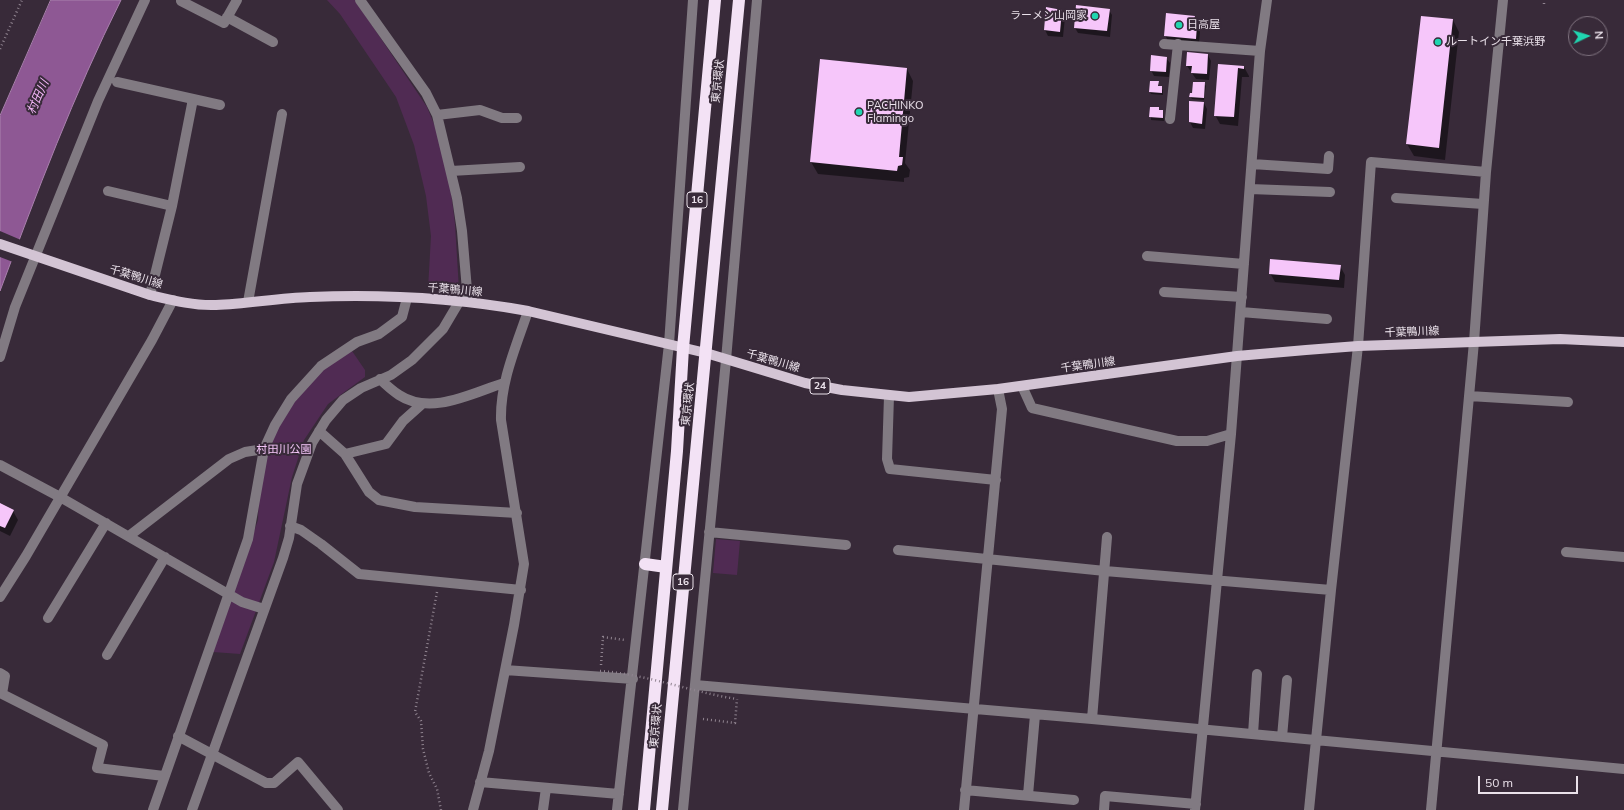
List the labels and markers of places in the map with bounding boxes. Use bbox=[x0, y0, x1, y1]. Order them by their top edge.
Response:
place label: ラーメン山岡家 bbox=[1010, 9, 1087, 23]
marker: ラーメン山岡家 bbox=[1090, 11, 1100, 21]
place label: 日高屋 bbox=[1187, 18, 1220, 32]
marker: 日高屋 bbox=[1174, 20, 1184, 30]
place label: ルートイン千葉浜野 bbox=[1446, 35, 1545, 49]
marker: ルートイン千葉浜野 bbox=[1433, 37, 1443, 47]
place label: PACHINKO Flamingo bbox=[867, 99, 923, 125]
marker: PACHINKO Flamingo bbox=[854, 107, 864, 117]

